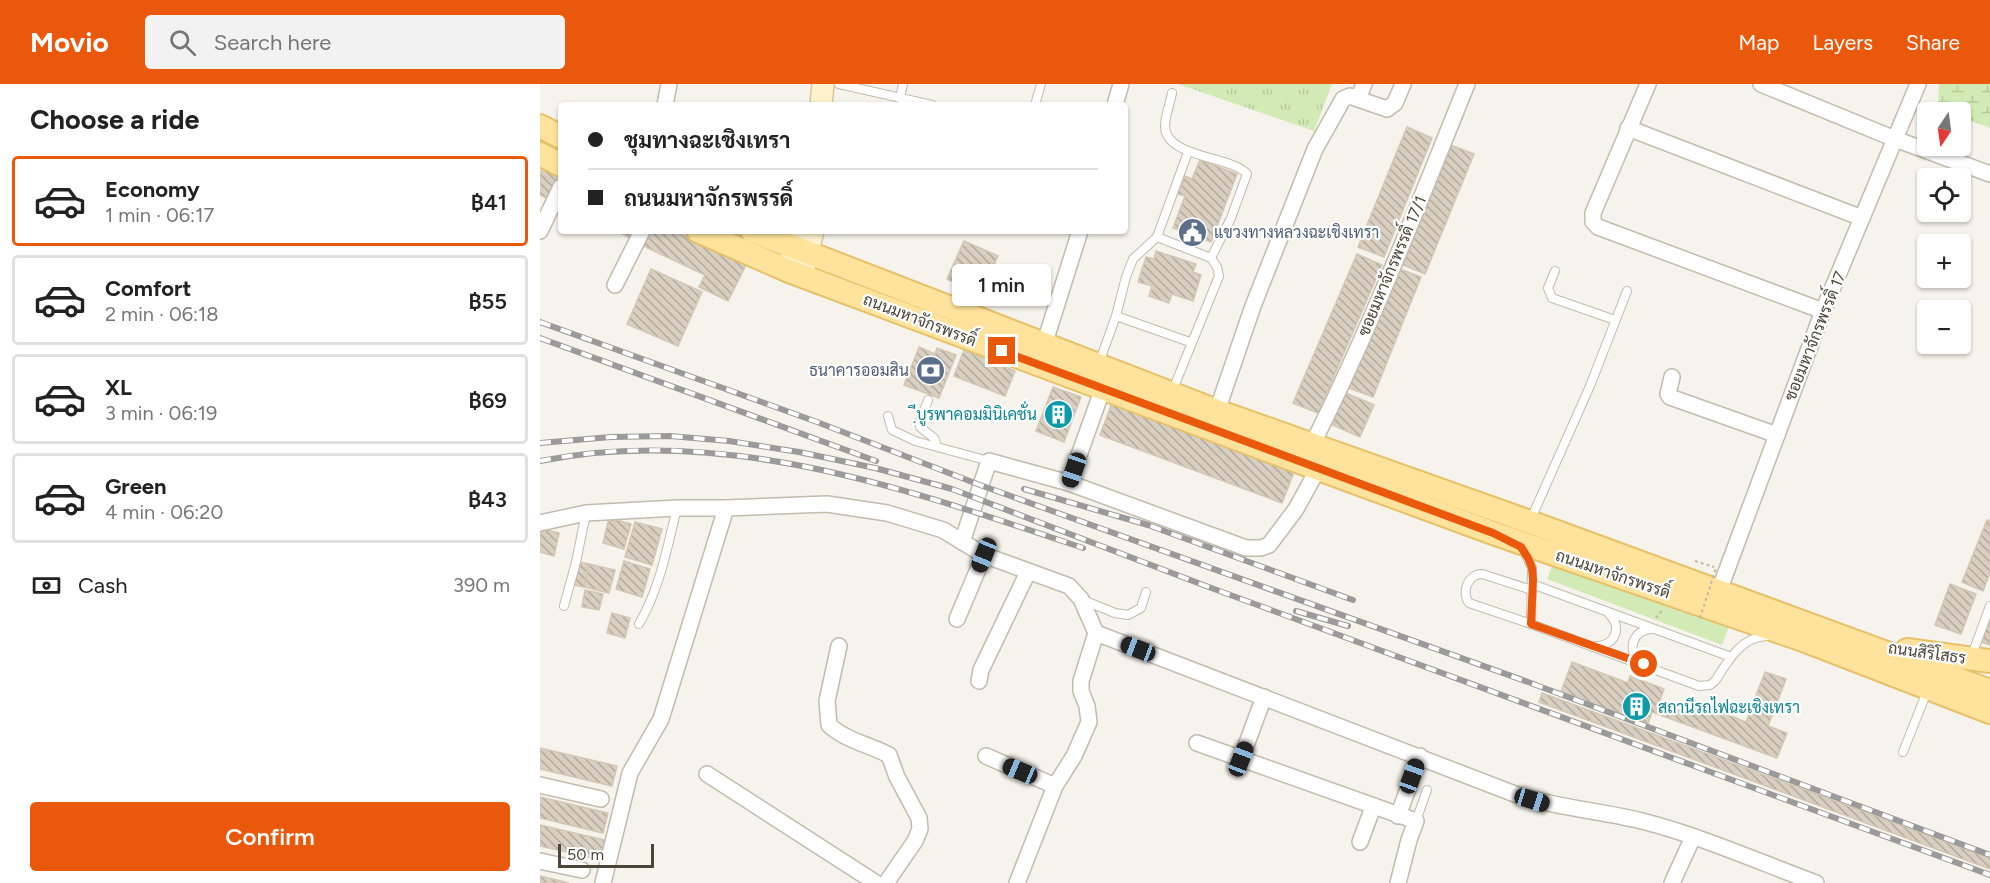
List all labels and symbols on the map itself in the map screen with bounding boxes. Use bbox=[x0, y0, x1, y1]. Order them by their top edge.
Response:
north arrow bbox=[1917, 102, 1971, 156]
street label: ซอยมหาจักรพรรดิ์ 17/1 bbox=[1349, 191, 1430, 339]
public building icon: แขวงทางหลวงฉะเชิงเทรา bbox=[1177, 216, 1209, 248]
place label: แขวงทางหลวงฉะเชิงเทรา bbox=[1214, 223, 1379, 242]
callout: 1 min bbox=[952, 264, 1052, 306]
street label: ซอยมหาจักรพรรดิ์ 17 bbox=[1776, 266, 1850, 403]
street label: ถนนมหาจักรพรรดิ์ bbox=[861, 285, 981, 350]
route end bbox=[988, 337, 1015, 364]
bank icon: ธนาคารออมสิน bbox=[914, 354, 946, 386]
place label: ธนาคารออมสิน bbox=[809, 361, 909, 380]
building icon: ฺีบูรพาคอมมินิเคชั่น bbox=[1042, 398, 1074, 430]
place label: ฺีบูรพาคอมมินิเคชั่น bbox=[907, 400, 1037, 426]
car bbox=[1060, 450, 1088, 490]
car bbox=[969, 535, 999, 575]
street label: ถนนมหาจักรพรรดิ์ bbox=[1553, 541, 1674, 602]
car bbox=[1118, 634, 1158, 664]
street label: ถนนสิริโสธร bbox=[1887, 636, 1968, 668]
route start bbox=[1630, 650, 1657, 677]
building icon: สถานีรถไฟฉะเชิงเทรา bbox=[1621, 691, 1653, 723]
place label: สถานีรถไฟฉะเชิงเทรา bbox=[1658, 696, 1800, 717]
car bbox=[1226, 739, 1256, 779]
car bbox=[1000, 756, 1040, 786]
car bbox=[1397, 756, 1427, 796]
car bbox=[1512, 786, 1552, 814]
scale bar bbox=[558, 841, 654, 868]

